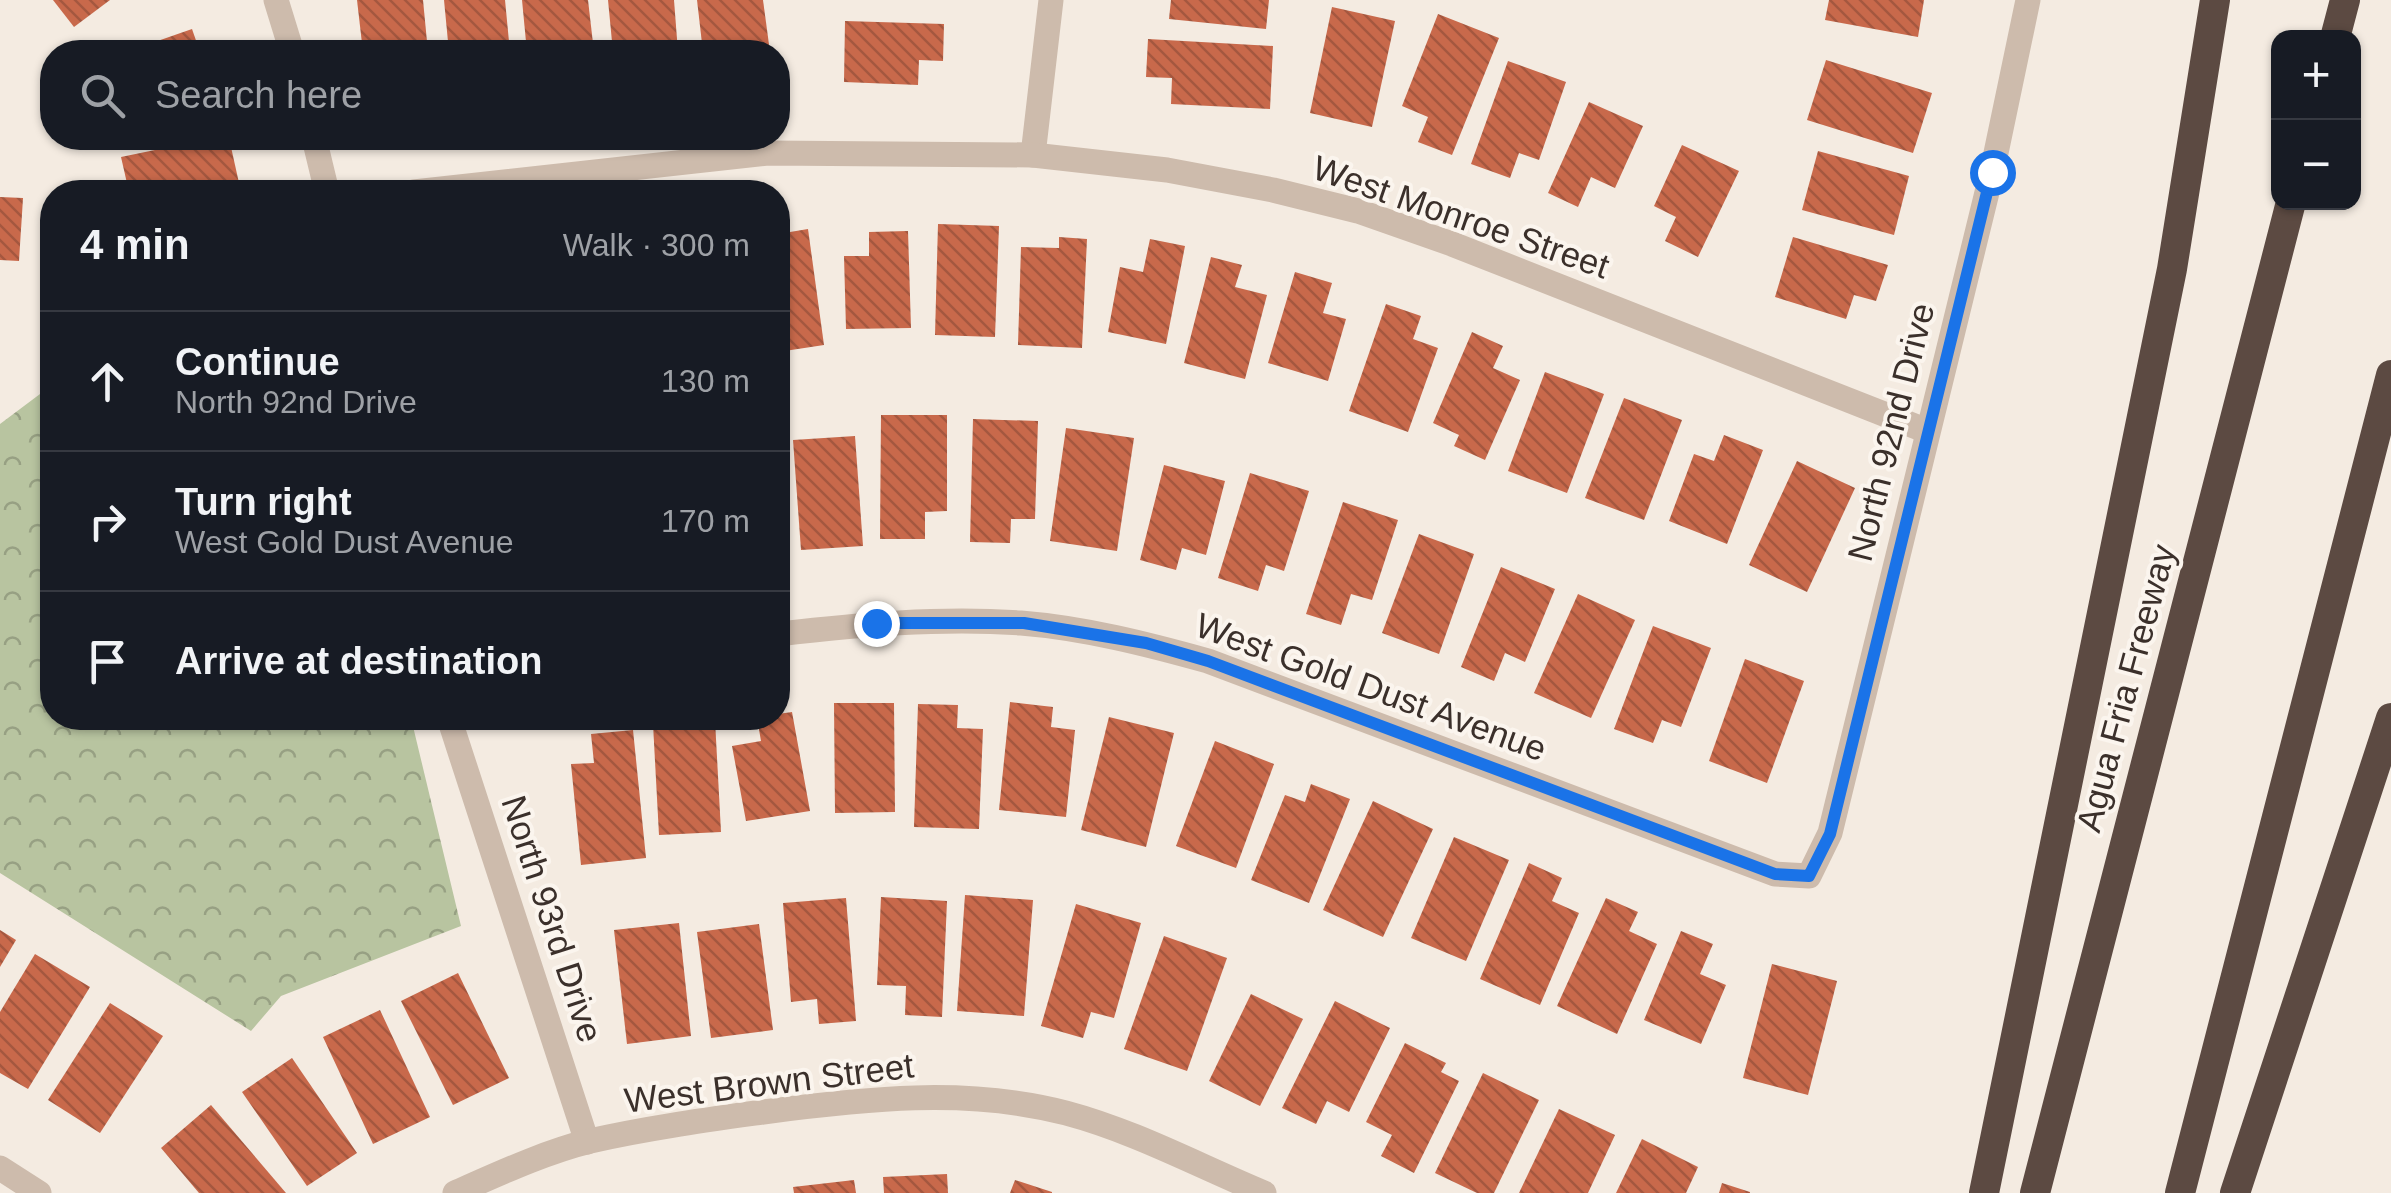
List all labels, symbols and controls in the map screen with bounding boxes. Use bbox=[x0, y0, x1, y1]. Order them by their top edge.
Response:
map controls bbox=[2271, 30, 2361, 210]
button: + bbox=[2271, 30, 2361, 120]
search box bbox=[40, 40, 790, 150]
icon: search bbox=[75, 68, 130, 123]
text: Search here bbox=[155, 74, 362, 116]
button: − bbox=[2271, 120, 2361, 210]
street label: West Monroe Street bbox=[1308, 148, 1615, 286]
route start bbox=[1970, 150, 2016, 196]
text: 4 min bbox=[80, 221, 190, 268]
text: Walk · 300 m bbox=[563, 227, 750, 263]
street label: North 92nd Drive bbox=[1840, 299, 1941, 565]
text: Continue bbox=[175, 341, 340, 383]
icon: ahead bbox=[80, 354, 135, 409]
text: 130 m bbox=[661, 363, 750, 399]
text: North 92nd Drive bbox=[175, 384, 417, 420]
text: Turn right bbox=[175, 481, 352, 523]
icon: right bbox=[80, 494, 135, 549]
text: 170 m bbox=[661, 503, 750, 539]
text: West Gold Dust Avenue bbox=[175, 524, 514, 560]
street label: Agua Fria Freeway bbox=[2068, 540, 2183, 836]
route end bbox=[854, 601, 900, 647]
street label: West Gold Dust Avenue bbox=[1191, 605, 1552, 768]
icon: arrive bbox=[80, 634, 135, 689]
text: Arrive at destination bbox=[175, 640, 542, 682]
street label: North 93rd Drive bbox=[494, 791, 611, 1047]
street label: West Brown Street bbox=[622, 1045, 916, 1120]

